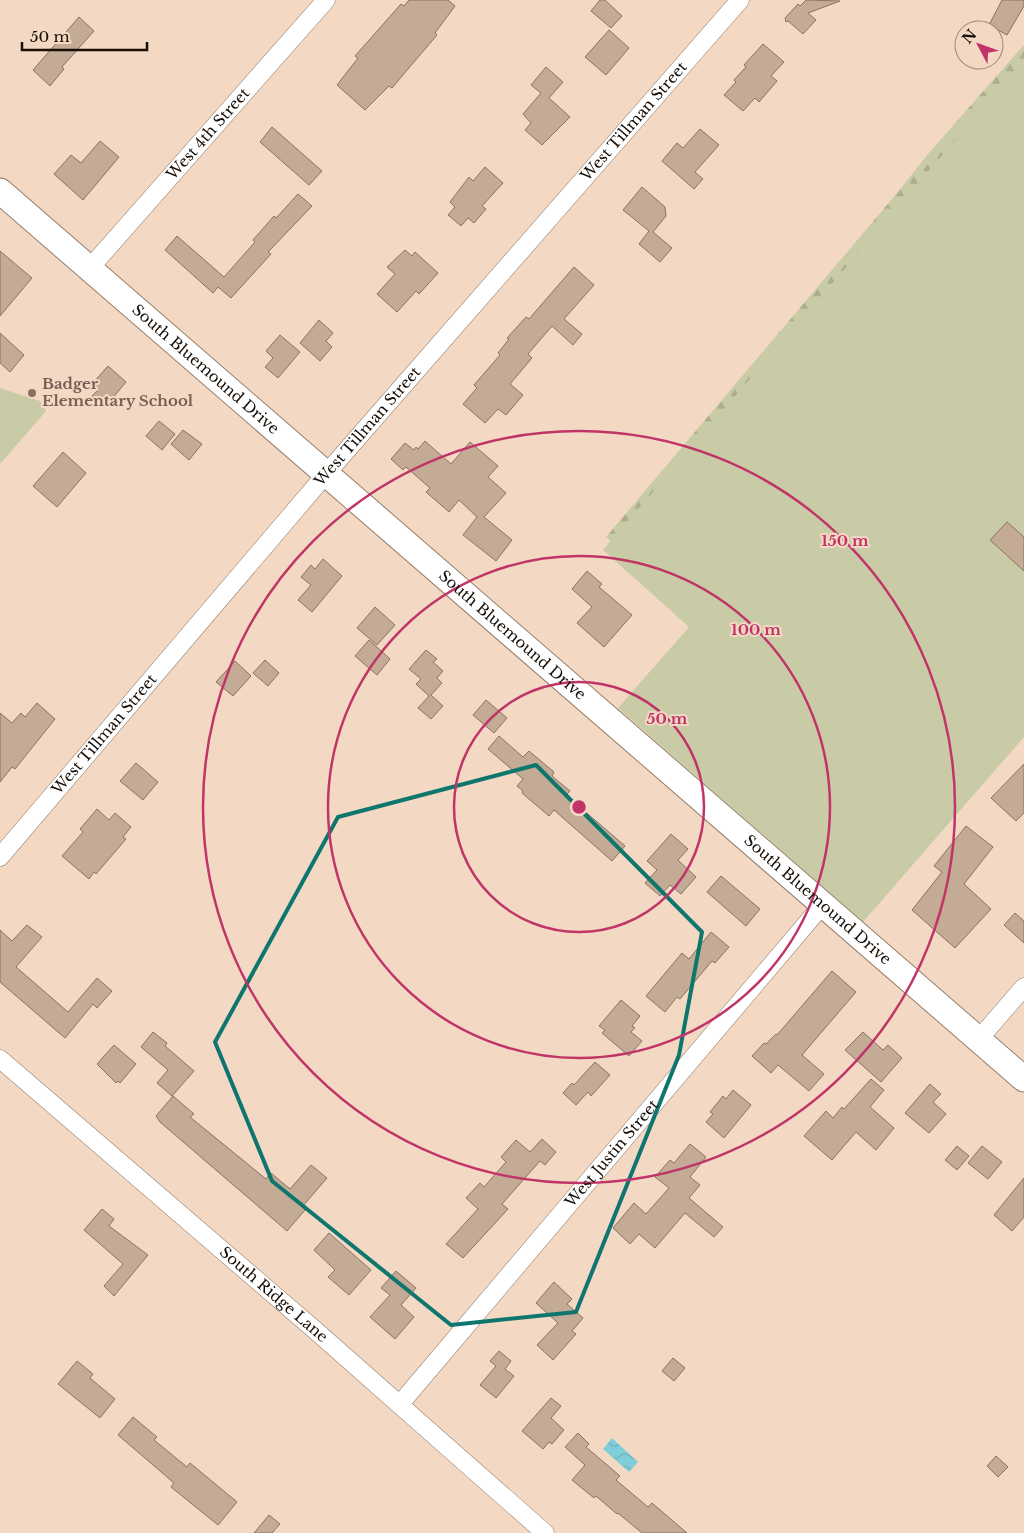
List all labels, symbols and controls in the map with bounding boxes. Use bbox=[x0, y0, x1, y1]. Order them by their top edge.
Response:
scale bar bbox=[22, 20, 148, 52]
north arrow bbox=[954, 20, 1004, 70]
text: N bbox=[958, 26, 980, 47]
text: 50 m bbox=[30, 27, 70, 46]
street label: West Tillman Street bbox=[576, 57, 691, 185]
street label: West 4th Street bbox=[161, 84, 253, 184]
street label: South Bluemound Drive bbox=[128, 300, 283, 438]
street label: West Tillman Street bbox=[309, 362, 425, 491]
place label: Badger Elementary School bbox=[42, 374, 194, 410]
marker: Badger Elementary School bbox=[26, 387, 38, 399]
text: 150 m bbox=[821, 531, 869, 550]
street label: South Bluemound Drive bbox=[435, 566, 590, 704]
text: 100 m bbox=[731, 620, 781, 639]
street label: West Tillman Street bbox=[47, 670, 161, 799]
text: 50 m bbox=[647, 709, 688, 728]
centre of rings bbox=[570, 798, 588, 816]
street label: South Bluemound Drive bbox=[740, 831, 895, 968]
street label: West Justin Street bbox=[560, 1095, 663, 1212]
street label: South Ridge Lane bbox=[216, 1242, 332, 1346]

